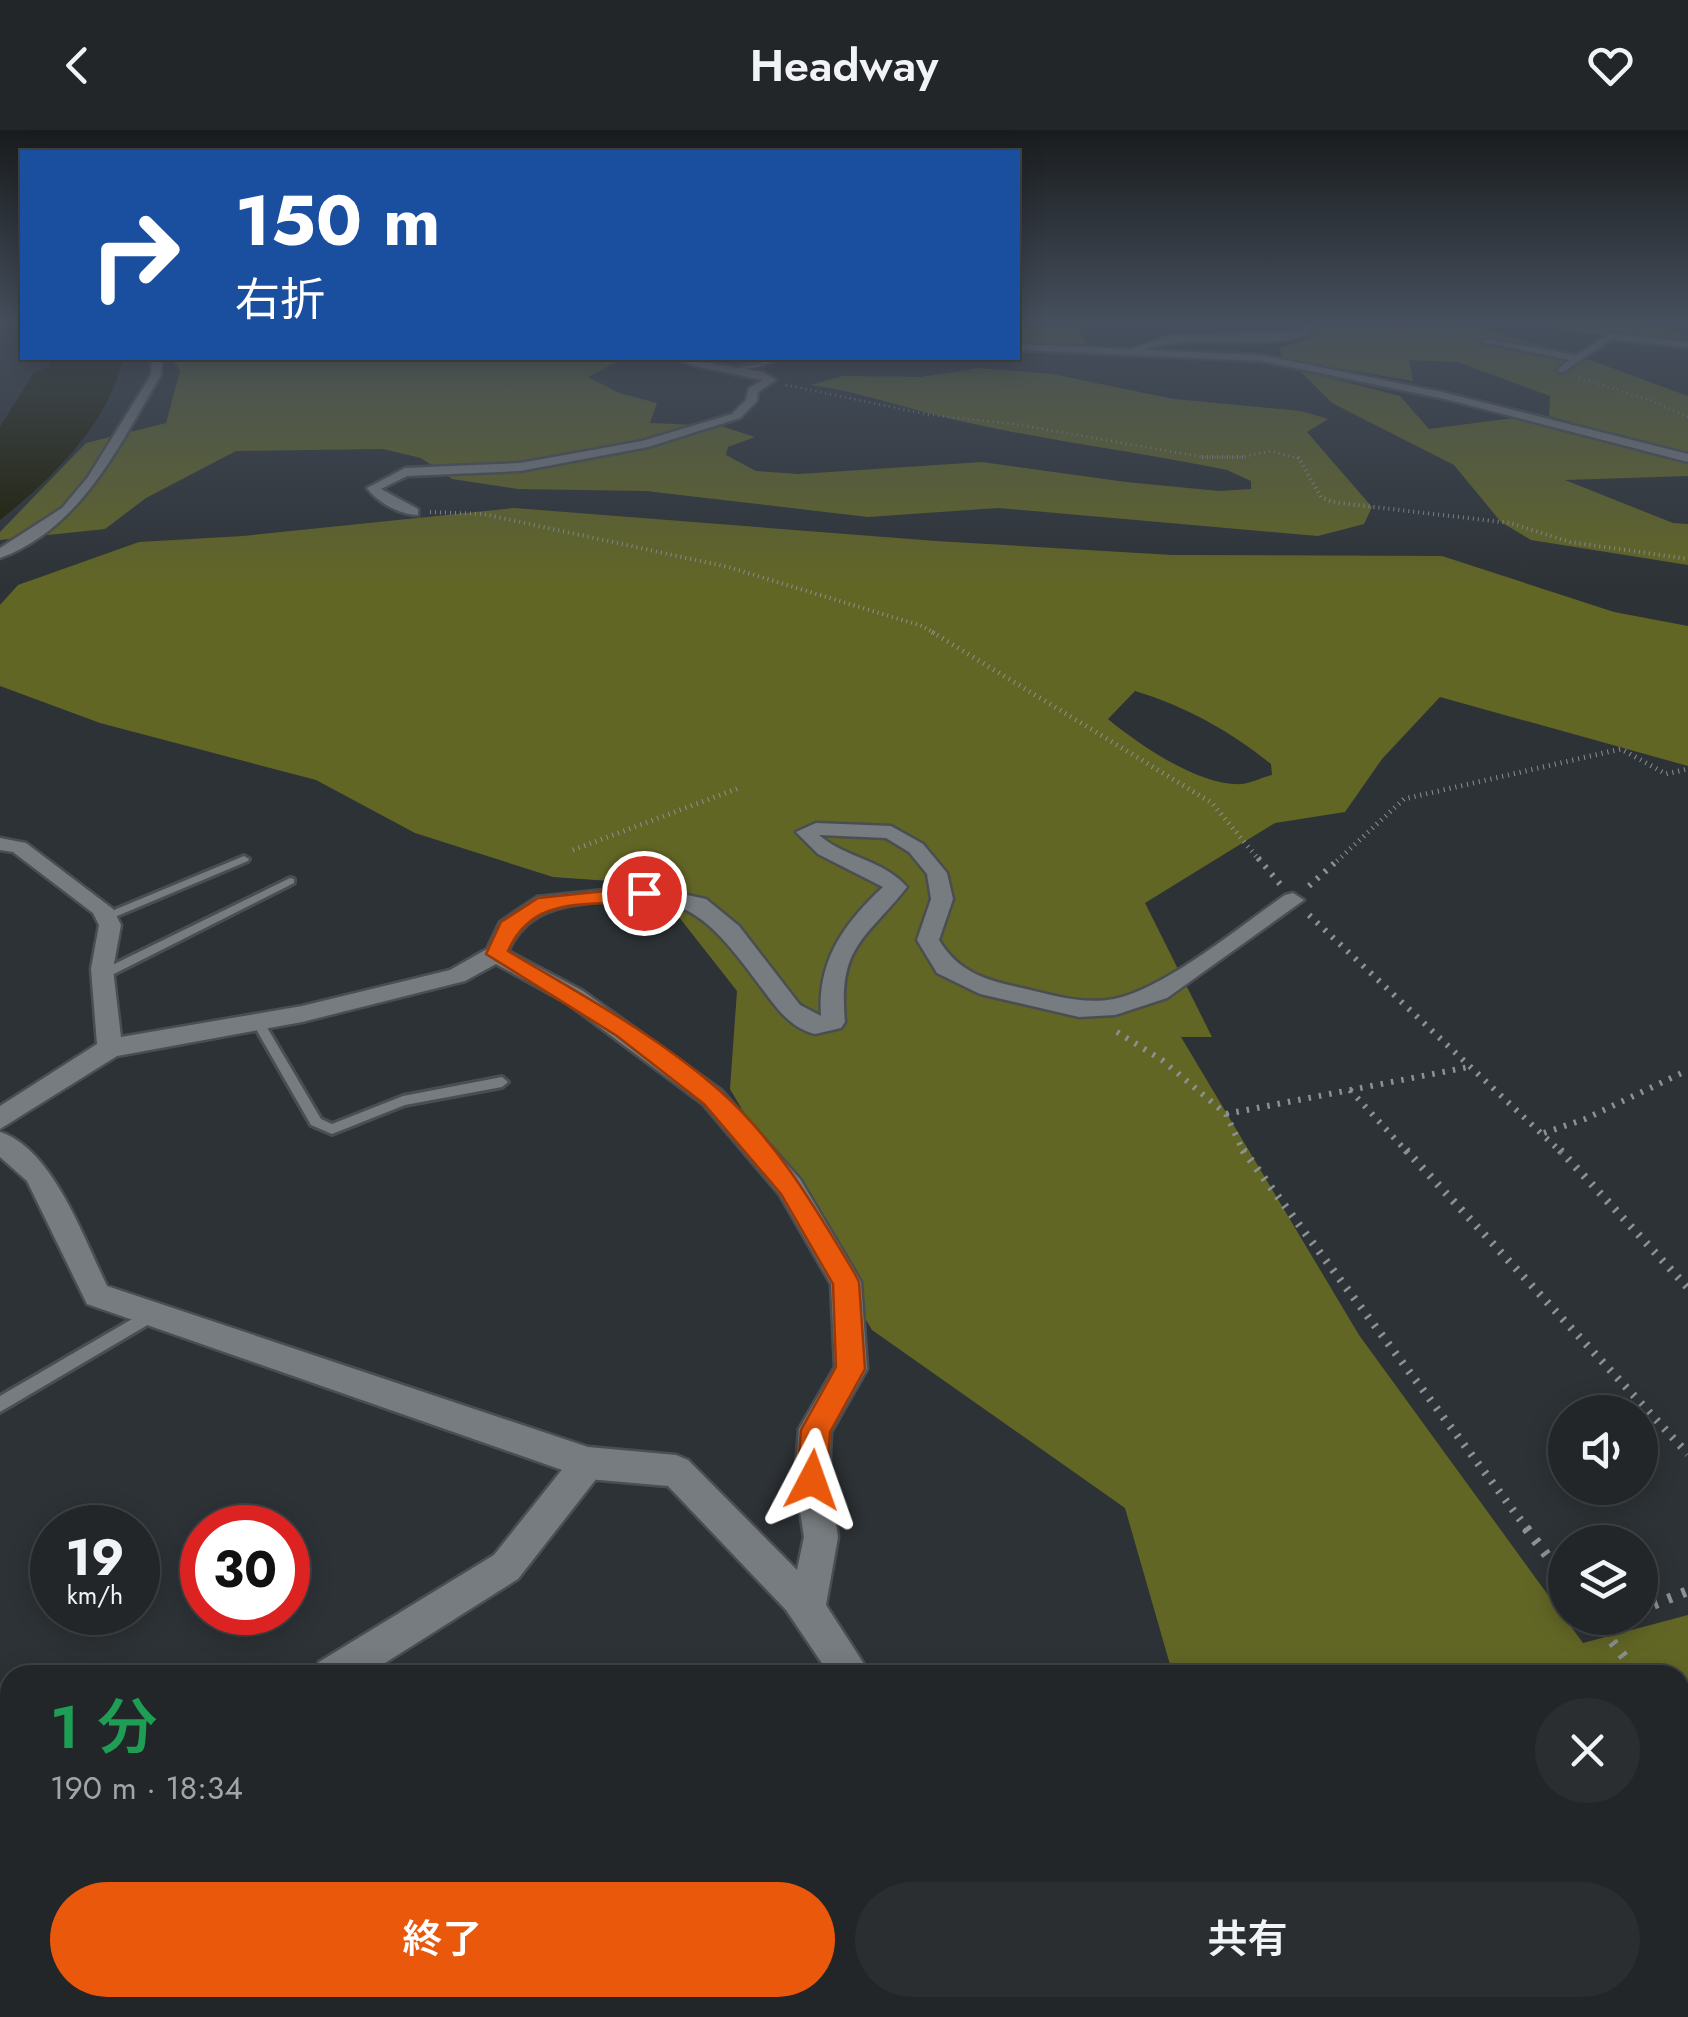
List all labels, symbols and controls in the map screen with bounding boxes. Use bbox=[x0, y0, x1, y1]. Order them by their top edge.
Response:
text: Headway bbox=[750, 33, 938, 98]
icon: back bbox=[50, 38, 105, 93]
icon: heart bbox=[1583, 38, 1638, 93]
text: 150 m bbox=[235, 170, 441, 271]
icon: right bbox=[70, 190, 200, 320]
text: 右折 bbox=[235, 267, 325, 332]
pin bbox=[602, 851, 687, 936]
icon: arrive bbox=[617, 866, 672, 921]
map controls bbox=[1548, 1395, 1658, 1635]
button: sound bbox=[1548, 1395, 1658, 1505]
position arrow bbox=[760, 1428, 864, 1532]
speed limit sign: 30 bbox=[180, 1505, 310, 1635]
text: 19 bbox=[66, 1521, 124, 1594]
button: layers bbox=[1548, 1525, 1658, 1635]
text: km/h bbox=[67, 1577, 123, 1613]
text: 1 分 bbox=[50, 1684, 157, 1771]
button: close bbox=[1535, 1698, 1640, 1803]
text: 190 m · 18:34 bbox=[50, 1765, 243, 1811]
button: 終了 bbox=[50, 1882, 835, 1997]
button: 共有 bbox=[855, 1882, 1640, 1997]

